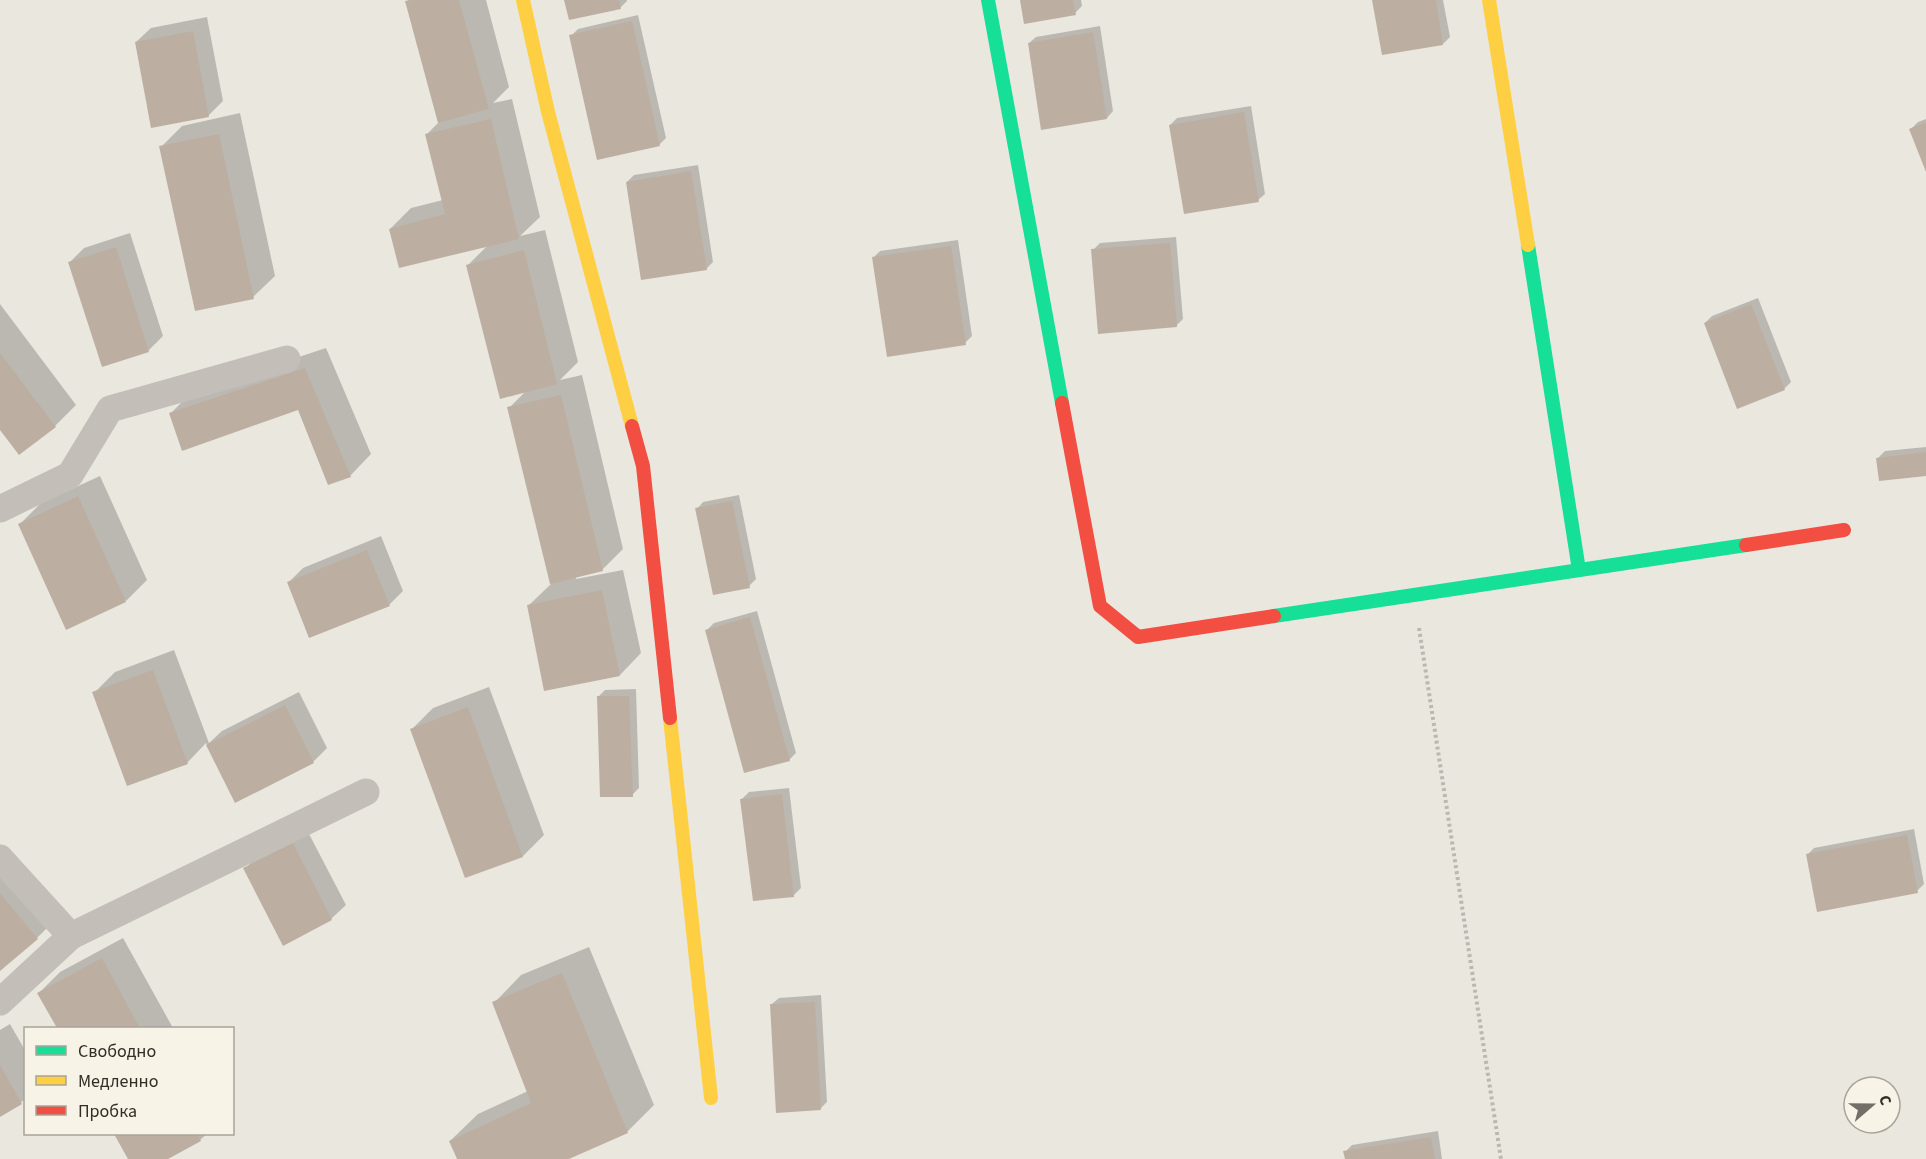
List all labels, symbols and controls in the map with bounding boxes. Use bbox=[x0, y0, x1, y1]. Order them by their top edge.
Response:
legend bbox=[24, 1027, 234, 1135]
text: Свободно bbox=[78, 1039, 156, 1064]
text: Медленно bbox=[78, 1069, 158, 1094]
north arrow bbox=[1842, 1075, 1902, 1135]
text: С bbox=[1873, 1092, 1897, 1108]
text: Пробка bbox=[78, 1099, 137, 1124]

